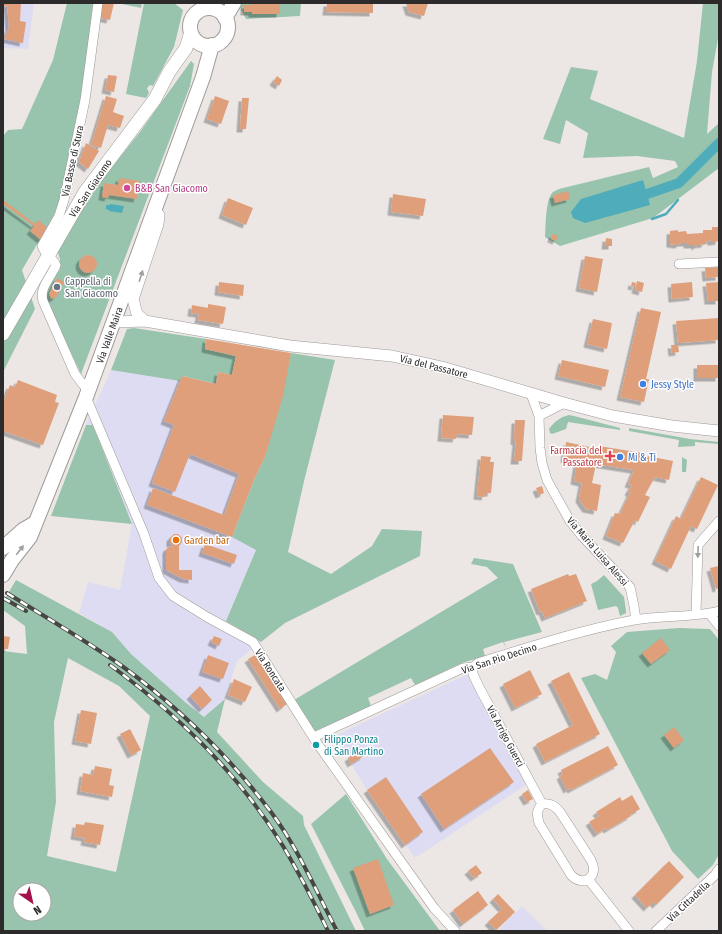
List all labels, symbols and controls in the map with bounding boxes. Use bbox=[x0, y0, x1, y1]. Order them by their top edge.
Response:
street label: Via Basse di Stura bbox=[60, 124, 86, 198]
street label: Via San Giacomo bbox=[67, 157, 115, 220]
marker: B&B San Giacomo bbox=[122, 183, 132, 193]
place label: B&B San Giacomo bbox=[135, 183, 208, 195]
one-way arrow bbox=[138, 270, 144, 282]
place label: Cappella di San Giacomo bbox=[65, 276, 118, 300]
marker: Cappella di San Giacomo bbox=[52, 282, 62, 292]
street label: Via Valle Maira bbox=[94, 305, 126, 365]
street label: Via del Passatore bbox=[399, 353, 469, 381]
marker: Jessy Style bbox=[638, 379, 648, 389]
place label: Jessy Style bbox=[651, 379, 694, 391]
place label: Farmacia del Passatore bbox=[550, 445, 602, 469]
marker: Farmacia del Passatore bbox=[605, 451, 615, 461]
marker: Mi & Ti bbox=[615, 452, 625, 462]
place label: Mi & Ti bbox=[628, 452, 656, 464]
street label: Via Maria Luisa Alessi bbox=[564, 515, 630, 589]
marker: Garden bar bbox=[171, 535, 181, 545]
place label: Garden bar bbox=[184, 535, 230, 547]
one-way arrow bbox=[16, 544, 25, 555]
one-way arrow bbox=[694, 546, 701, 558]
street label: Via San Pio Decimo bbox=[460, 641, 538, 677]
street label: Via Roncata bbox=[252, 647, 288, 694]
street label: Via Arrigo Guerci bbox=[484, 704, 526, 769]
place label: Filippo Ponza di San Martino bbox=[324, 734, 384, 758]
marker: Filippo Ponza di San Martino bbox=[311, 740, 321, 750]
street label: Via Cittadella bbox=[665, 879, 713, 925]
north arrow bbox=[12, 882, 52, 922]
text: N bbox=[31, 903, 44, 917]

